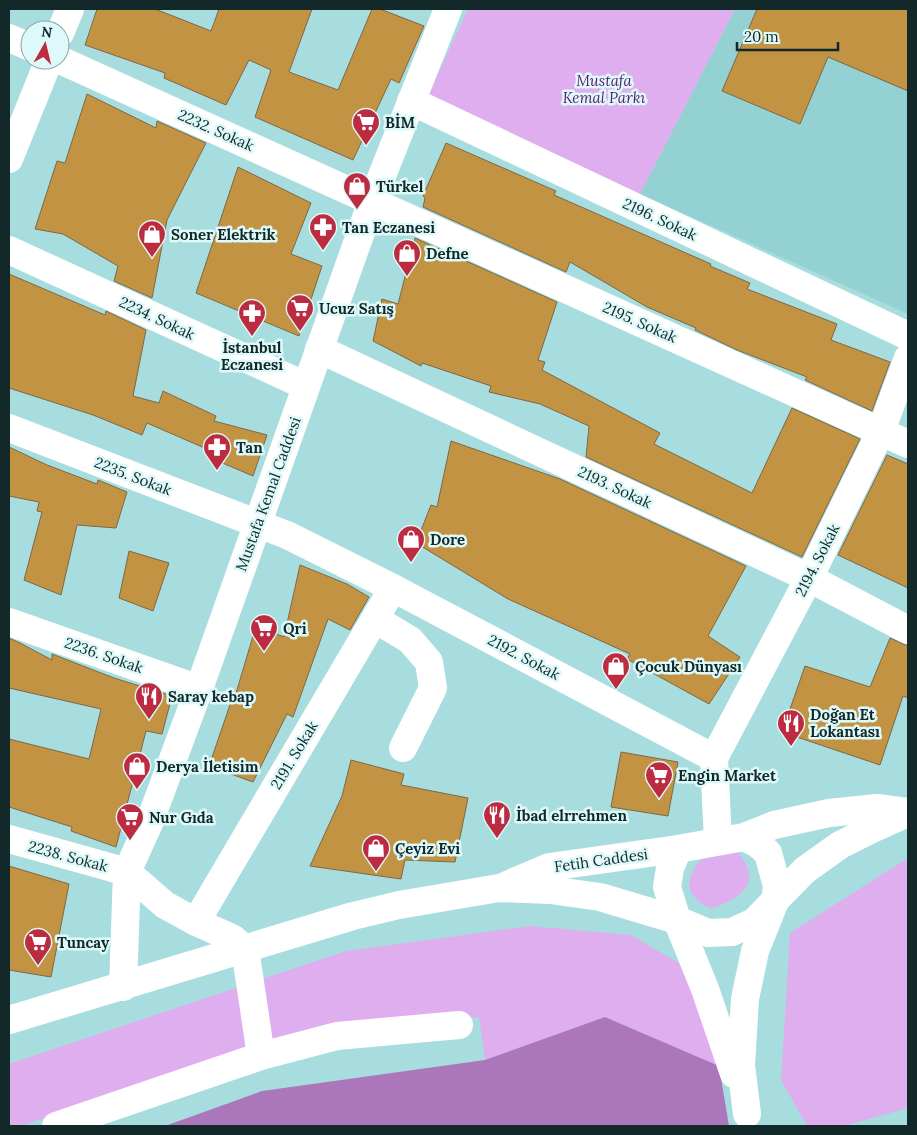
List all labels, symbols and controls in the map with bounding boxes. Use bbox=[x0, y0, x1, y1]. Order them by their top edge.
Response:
north arrow bbox=[20, 20, 70, 70]
scale bar bbox=[737, 20, 838, 52]
text: N bbox=[40, 22, 54, 42]
text: 20 m bbox=[744, 27, 779, 46]
park label: Mustafa Kemal Parkı bbox=[563, 71, 645, 107]
street label: 2232. Sokak bbox=[175, 105, 257, 155]
supermarket icon: BİM bbox=[351, 107, 381, 146]
place label: BİM bbox=[385, 113, 415, 132]
shop icon: Türkel bbox=[342, 171, 372, 210]
place label: Türkel bbox=[376, 177, 424, 196]
street label: 2196. Sokak bbox=[620, 194, 700, 244]
pharmacy icon: Tan Eczanesi bbox=[308, 212, 338, 251]
place label: Tan Eczanesi bbox=[342, 218, 435, 237]
shop icon: Soner Elektrik bbox=[137, 219, 167, 258]
place label: Soner Elektrik bbox=[171, 225, 276, 244]
shop icon: Defne bbox=[392, 238, 422, 277]
place label: Defne bbox=[426, 244, 469, 263]
street label: 2234. Sokak bbox=[116, 292, 198, 344]
supermarket icon: Ucuz Satış bbox=[285, 293, 315, 332]
street label: 2195. Sokak bbox=[600, 297, 680, 347]
pharmacy icon: İstanbul Eczanesi bbox=[237, 298, 267, 337]
place label: Ucuz Satış bbox=[319, 299, 394, 318]
place label: İstanbul Eczanesi bbox=[221, 338, 283, 374]
street label: Mustafa Kemal Caddesi bbox=[231, 414, 305, 574]
pharmacy icon: Tan bbox=[202, 432, 232, 471]
place label: Tan bbox=[236, 438, 263, 457]
street label: 2235. Sokak bbox=[92, 453, 174, 499]
street label: 2193. Sokak bbox=[575, 462, 655, 512]
street label: 2194. Sokak bbox=[791, 520, 843, 600]
shop icon: Dore bbox=[396, 524, 426, 563]
place label: Dore bbox=[430, 530, 465, 549]
supermarket icon: Qri bbox=[249, 613, 279, 652]
place label: Qri bbox=[283, 619, 307, 638]
street label: 2192. Sokak bbox=[485, 630, 563, 684]
street label: 2236. Sokak bbox=[62, 633, 146, 677]
shop icon: Çocuk Dünyası bbox=[601, 651, 631, 690]
place label: Çocuk Dünyası bbox=[635, 657, 742, 676]
restaurant icon: Saray kebap bbox=[134, 681, 164, 720]
place label: Saray kebap bbox=[168, 687, 254, 706]
place label: Doğan Et Lokantası bbox=[810, 705, 880, 741]
restaurant icon: Doğan Et Lokantası bbox=[776, 708, 806, 747]
street label: 2191. Sokak bbox=[266, 717, 322, 793]
shop icon: Derya İletisim bbox=[122, 751, 152, 790]
place label: Derya İletisim bbox=[156, 757, 259, 776]
supermarket icon: Engin Market bbox=[644, 760, 674, 799]
place label: Engin Market bbox=[678, 766, 777, 785]
restaurant icon: İbad elrrehmen bbox=[482, 800, 512, 839]
supermarket icon: Nur Gıda bbox=[115, 802, 145, 841]
place label: İbad elrrehmen bbox=[516, 806, 627, 825]
place label: Nur Gıda bbox=[149, 808, 214, 827]
shop icon: Çeyiz Evi bbox=[361, 833, 391, 872]
street label: 2238. Sokak bbox=[26, 836, 110, 876]
place label: Çeyiz Evi bbox=[395, 839, 460, 858]
street label: Fetih Caddesi bbox=[553, 844, 649, 876]
supermarket icon: Tuncay bbox=[23, 927, 53, 966]
place label: Tuncay bbox=[57, 933, 110, 952]

